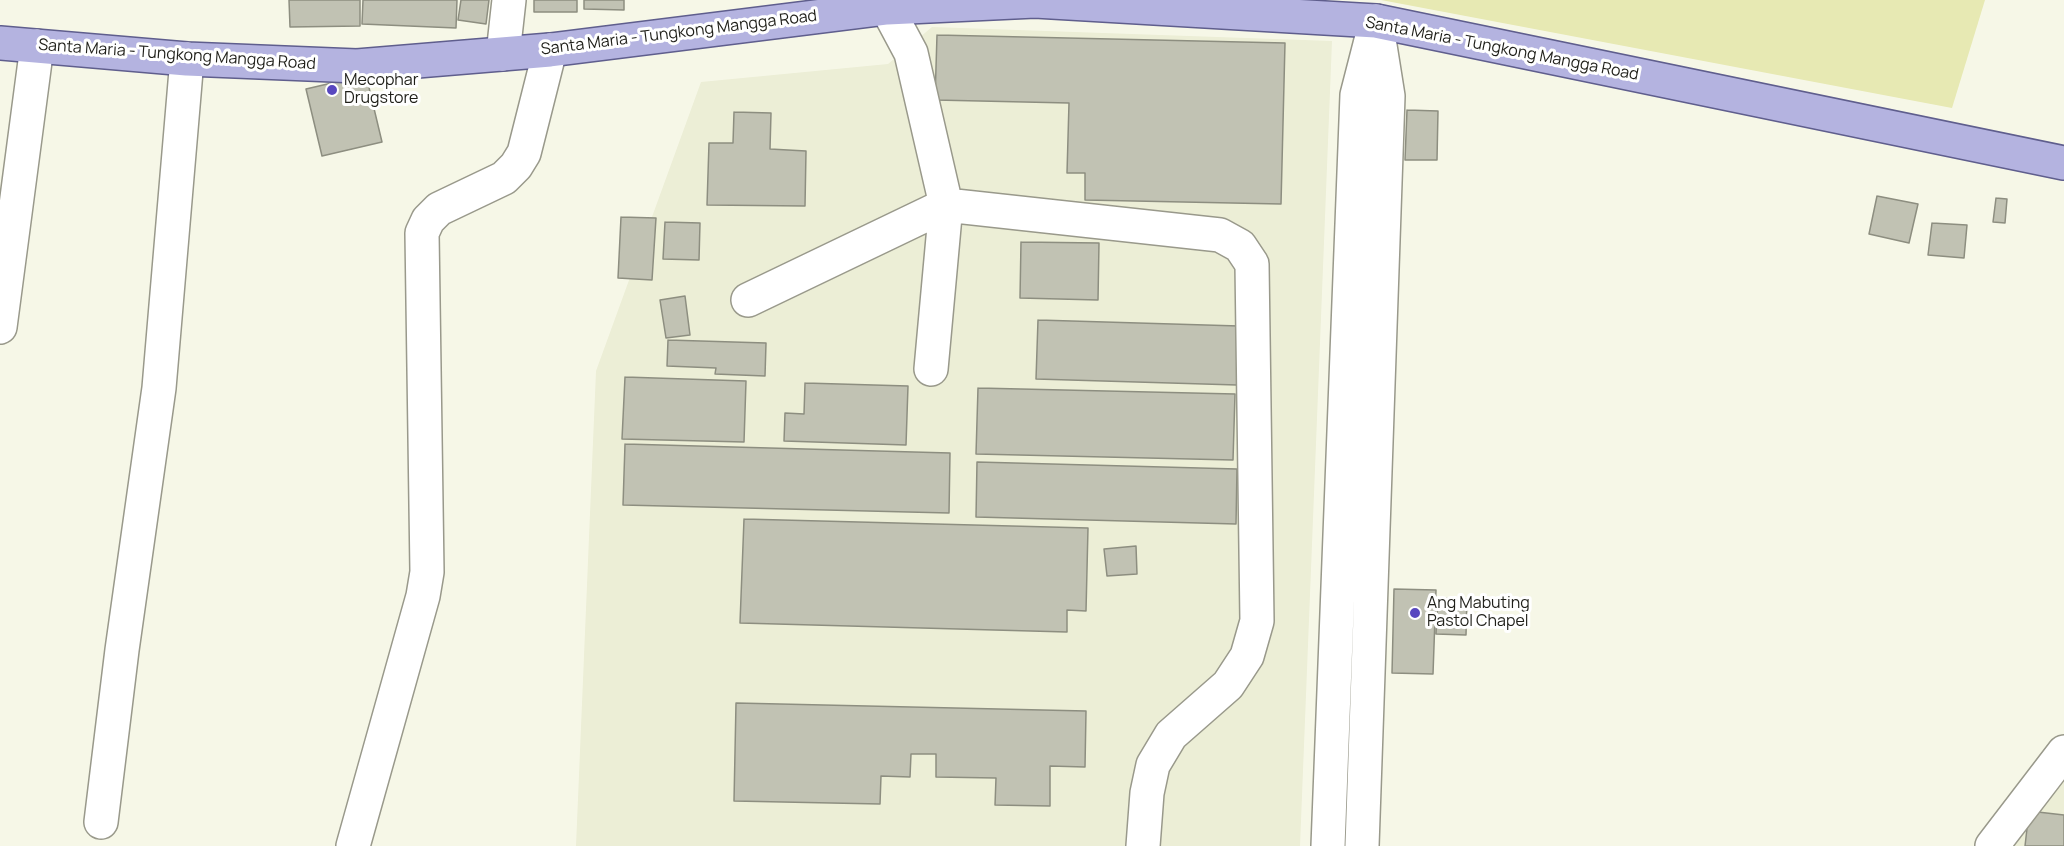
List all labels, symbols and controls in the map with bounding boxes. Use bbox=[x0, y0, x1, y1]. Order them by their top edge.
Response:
street label: Santa Maria - Tungkong Mangga Road bbox=[540, 7, 818, 59]
street label: Santa Maria - Tungkong Mangga Road bbox=[1364, 13, 1640, 85]
street label: Santa Maria - Tungkong Mangga Road bbox=[38, 36, 316, 74]
place label: Mecophar Drugstore bbox=[344, 71, 419, 109]
marker: Mecophar Drugstore bbox=[325, 83, 339, 97]
place label: Ang Mabuting Pastol Chapel bbox=[1427, 594, 1530, 632]
marker: Ang Mabuting Pastol Chapel bbox=[1408, 606, 1422, 620]

